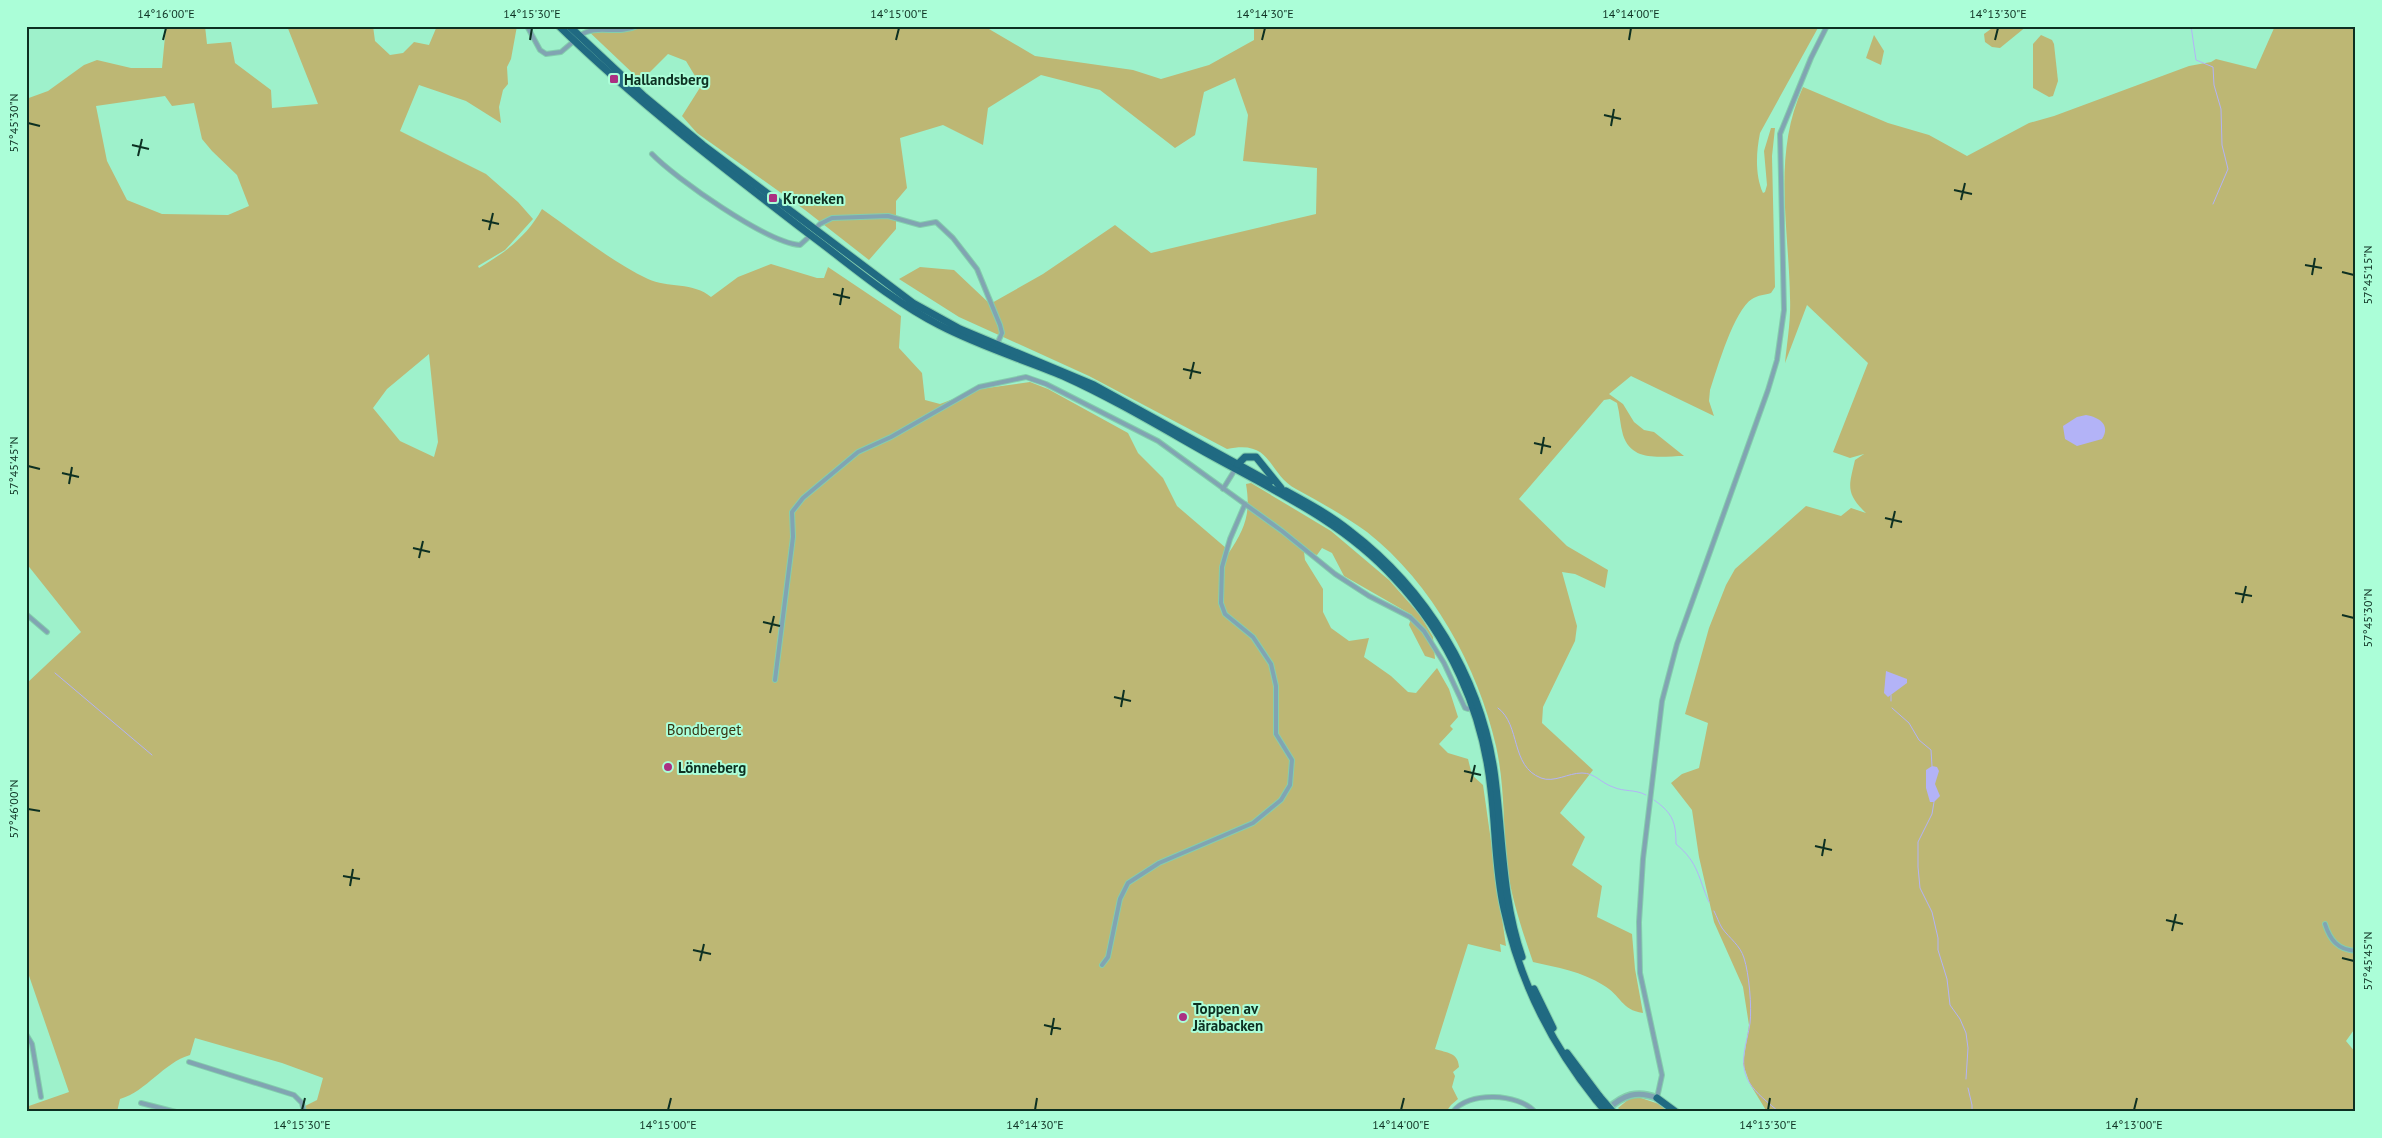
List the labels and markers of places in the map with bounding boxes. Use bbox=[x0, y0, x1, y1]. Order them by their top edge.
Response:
place label: Hallandsberg bbox=[624, 70, 709, 89]
marker: Hallandsberg bbox=[608, 73, 620, 85]
place label: Kroneken bbox=[783, 189, 844, 208]
marker: Kroneken bbox=[767, 192, 779, 204]
place label: Lönneberg bbox=[678, 758, 746, 777]
marker: Lönneberg bbox=[662, 761, 674, 773]
place label: Toppen av Järabacken bbox=[1192, 999, 1263, 1035]
marker: Toppen av Järabacken bbox=[1177, 1011, 1189, 1023]

